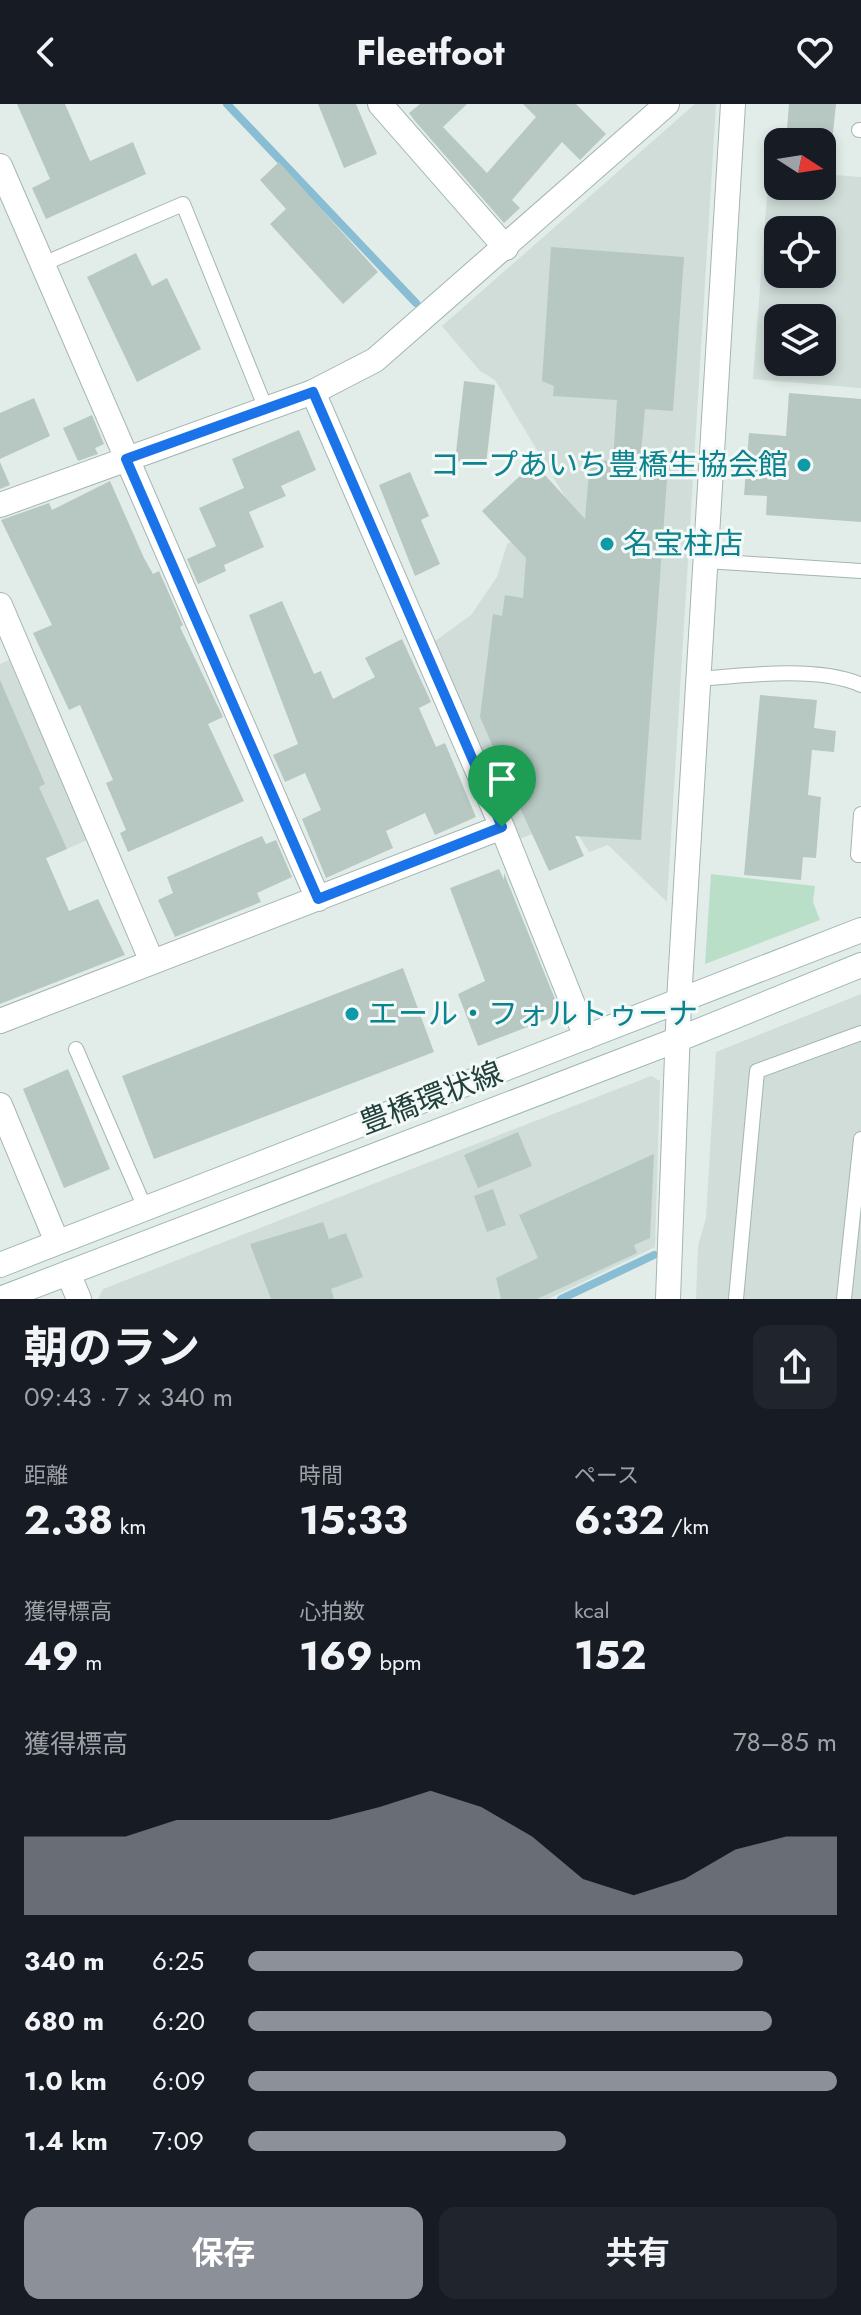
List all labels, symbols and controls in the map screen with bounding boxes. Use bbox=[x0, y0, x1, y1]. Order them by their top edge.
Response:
text: Fleetfoot bbox=[356, 26, 505, 78]
icon: back bbox=[24, 30, 68, 74]
icon: heart bbox=[793, 30, 837, 74]
north arrow bbox=[764, 128, 836, 200]
map controls bbox=[764, 128, 836, 376]
button: locate bbox=[764, 216, 836, 288]
button: layers bbox=[764, 304, 836, 376]
place label: コープあいち豊橋生協会館 bbox=[430, 443, 788, 486]
marker: コープあいち豊橋生協会館 bbox=[795, 456, 813, 474]
place label: 名宝柱店 bbox=[623, 522, 743, 565]
marker: 名宝柱店 bbox=[598, 535, 616, 553]
pin bbox=[468, 745, 536, 827]
icon: arrive bbox=[480, 757, 524, 801]
place label: エール・フォルトゥーナ bbox=[368, 992, 698, 1035]
marker: エール・フォルトゥーナ bbox=[343, 1005, 361, 1023]
street label: 豊橋環状線 bbox=[353, 1051, 509, 1144]
text: 朝のラン bbox=[24, 1316, 200, 1380]
button: share bbox=[753, 1325, 837, 1409]
text: 09:43 · 7 × 340 m bbox=[24, 1378, 233, 1416]
text: 距離 bbox=[24, 1459, 68, 1491]
text: 時間 bbox=[299, 1459, 343, 1491]
text: ペース bbox=[574, 1459, 639, 1491]
text: 2.38 bbox=[24, 1491, 113, 1549]
text: 15:33 bbox=[299, 1491, 408, 1549]
text: 6:32 bbox=[574, 1491, 665, 1549]
text: km bbox=[113, 1510, 147, 1542]
text: /km bbox=[665, 1510, 710, 1542]
text: kcal bbox=[574, 1594, 610, 1626]
text: 獲得標高 bbox=[24, 1595, 112, 1627]
text: 心拍数 bbox=[299, 1595, 365, 1627]
text: 152 bbox=[574, 1626, 646, 1684]
text: 49 bbox=[24, 1627, 79, 1685]
text: 169 bbox=[299, 1627, 373, 1685]
text: m bbox=[79, 1646, 102, 1678]
text: bpm bbox=[373, 1646, 422, 1678]
text: 78–85 m bbox=[733, 1723, 837, 1761]
text: 獲得標高 bbox=[24, 1725, 128, 1763]
text: 340 m bbox=[24, 1942, 105, 1980]
text: 6:25 bbox=[152, 1942, 204, 1980]
text: 680 m bbox=[24, 2002, 104, 2040]
text: 6:20 bbox=[152, 2002, 205, 2040]
text: 1.0 km bbox=[24, 2062, 107, 2100]
text: 6:09 bbox=[152, 2062, 205, 2100]
text: 1.4 km bbox=[24, 2122, 108, 2160]
text: 7:09 bbox=[152, 2122, 204, 2160]
button: 保存 bbox=[24, 2207, 423, 2299]
button: 共有 bbox=[439, 2207, 837, 2299]

